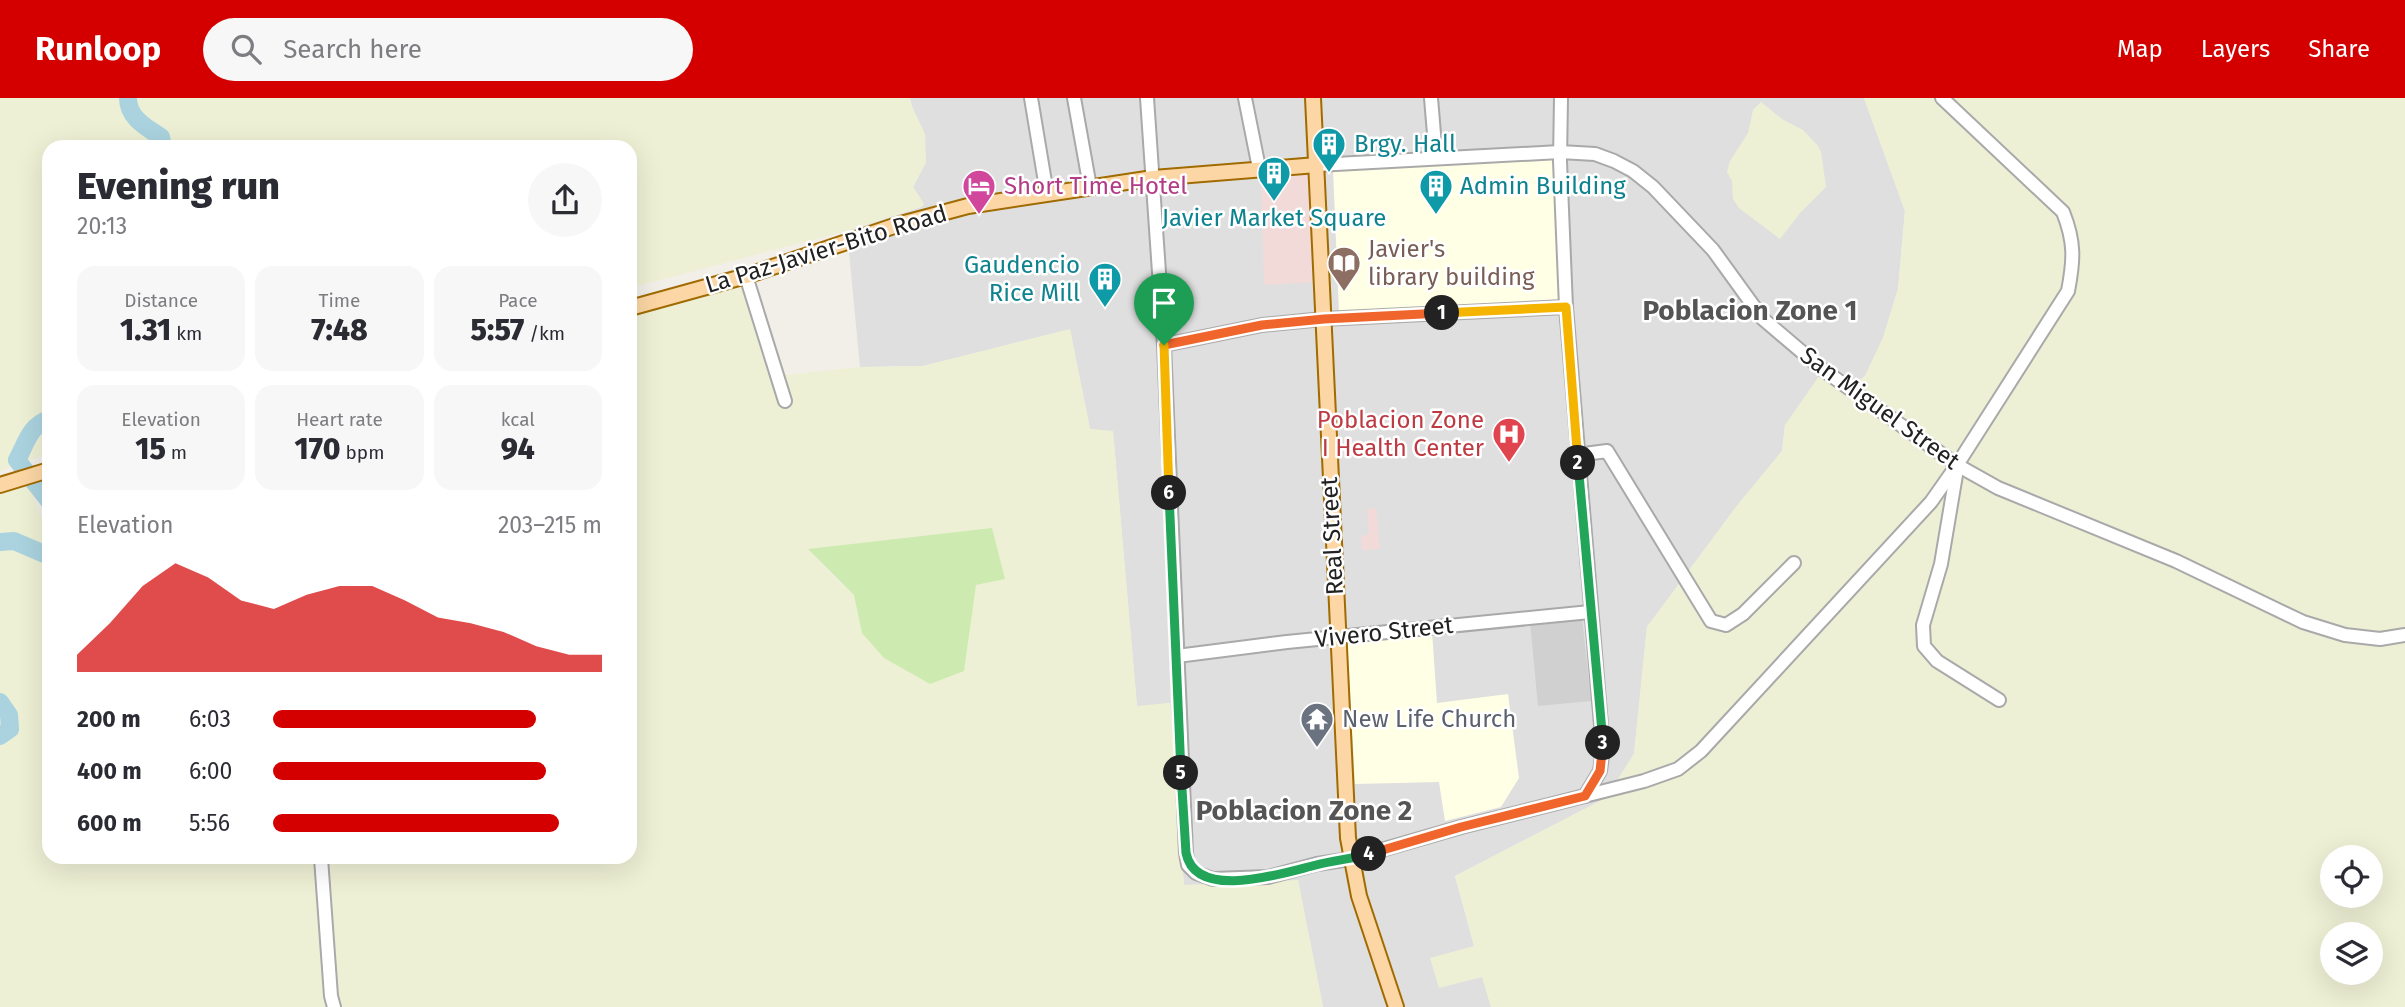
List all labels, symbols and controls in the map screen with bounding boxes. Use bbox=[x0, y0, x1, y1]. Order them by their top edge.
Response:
search box bbox=[203, 18, 693, 81]
text: Runloop bbox=[35, 29, 161, 69]
icon: search bbox=[227, 30, 265, 68]
text: Search here bbox=[283, 34, 422, 65]
text: Map bbox=[2117, 35, 2163, 63]
text: Layers bbox=[2201, 35, 2270, 63]
text: Share bbox=[2308, 35, 2370, 63]
building icon: Brgy. Hall bbox=[1310, 125, 1348, 174]
place label: Brgy. Hall bbox=[1354, 130, 1456, 158]
building icon: Javier Market Square bbox=[1255, 154, 1293, 203]
text: Evening run bbox=[77, 163, 280, 209]
button: share bbox=[528, 163, 602, 237]
hotel icon: Short Time Hotel bbox=[960, 167, 998, 216]
building icon: Admin Building bbox=[1417, 167, 1455, 216]
place label: Short Time Hotel bbox=[1004, 172, 1187, 200]
place label: Admin Building bbox=[1460, 172, 1626, 200]
street label: La Paz-Javier-Bito Road bbox=[702, 199, 950, 299]
place label: Javier Market Square bbox=[1162, 204, 1386, 232]
text: 20:13 bbox=[77, 212, 127, 240]
place label: Javier's library building bbox=[1368, 235, 1535, 291]
library icon: Javier's library building bbox=[1325, 244, 1363, 293]
place label: Gaudencio Rice Mill bbox=[964, 251, 1080, 307]
building icon: Gaudencio Rice Mill bbox=[1086, 260, 1124, 309]
pin bbox=[1134, 273, 1194, 345]
icon: arrive bbox=[1145, 284, 1183, 322]
text: Distance bbox=[124, 289, 198, 312]
text: Time bbox=[319, 289, 360, 312]
text: Pace bbox=[498, 289, 538, 312]
district label: Poblacion Zone 1 bbox=[1642, 294, 1858, 327]
pin: 1 bbox=[1424, 296, 1460, 330]
text: 1 bbox=[1437, 301, 1446, 324]
text: 1.31 bbox=[120, 312, 171, 348]
text: 7:48 bbox=[311, 312, 368, 348]
text: 5:57 bbox=[471, 312, 524, 348]
text: km bbox=[171, 322, 202, 345]
text: /km bbox=[524, 322, 565, 345]
street label: San Miguel Street bbox=[1795, 341, 1965, 475]
place label: Poblacion Zone I Health Center bbox=[1317, 406, 1485, 462]
text: Elevation bbox=[121, 408, 201, 431]
text: Heart rate bbox=[296, 408, 383, 431]
text: kcal bbox=[501, 408, 535, 431]
hospital icon: Poblacion Zone I Health Center bbox=[1490, 415, 1528, 464]
text: 15 bbox=[135, 431, 166, 467]
text: 170 bbox=[295, 431, 341, 467]
text: 94 bbox=[501, 431, 535, 467]
text: m bbox=[166, 441, 187, 464]
text: bpm bbox=[341, 441, 384, 464]
pin: 2 bbox=[1560, 446, 1596, 480]
text: 2 bbox=[1573, 451, 1582, 474]
pin: 6 bbox=[1152, 476, 1186, 510]
street label: Real Street bbox=[1315, 476, 1349, 596]
text: 6 bbox=[1163, 481, 1174, 504]
text: Elevation bbox=[77, 511, 173, 539]
text: 203–215 m bbox=[498, 511, 602, 539]
street label: Vivero Street bbox=[1313, 611, 1455, 653]
temple icon: New Life Church bbox=[1298, 700, 1336, 749]
text: 200 m bbox=[77, 705, 141, 733]
text: 6:03 bbox=[189, 705, 231, 733]
place label: New Life Church bbox=[1342, 705, 1516, 733]
pin: 3 bbox=[1586, 726, 1620, 760]
text: 3 bbox=[1598, 731, 1607, 754]
pin: 5 bbox=[1164, 756, 1198, 790]
text: 400 m bbox=[77, 757, 142, 785]
text: 6:00 bbox=[189, 757, 232, 785]
text: 5 bbox=[1175, 761, 1186, 784]
district label: Poblacion Zone 2 bbox=[1196, 794, 1412, 827]
text: 600 m bbox=[77, 809, 142, 837]
text: 5:56 bbox=[189, 809, 230, 837]
pin: 4 bbox=[1352, 836, 1386, 872]
text: 4 bbox=[1363, 842, 1374, 865]
map controls bbox=[2320, 845, 2383, 985]
button: locate bbox=[2320, 845, 2383, 908]
button: layers bbox=[2320, 922, 2383, 985]

